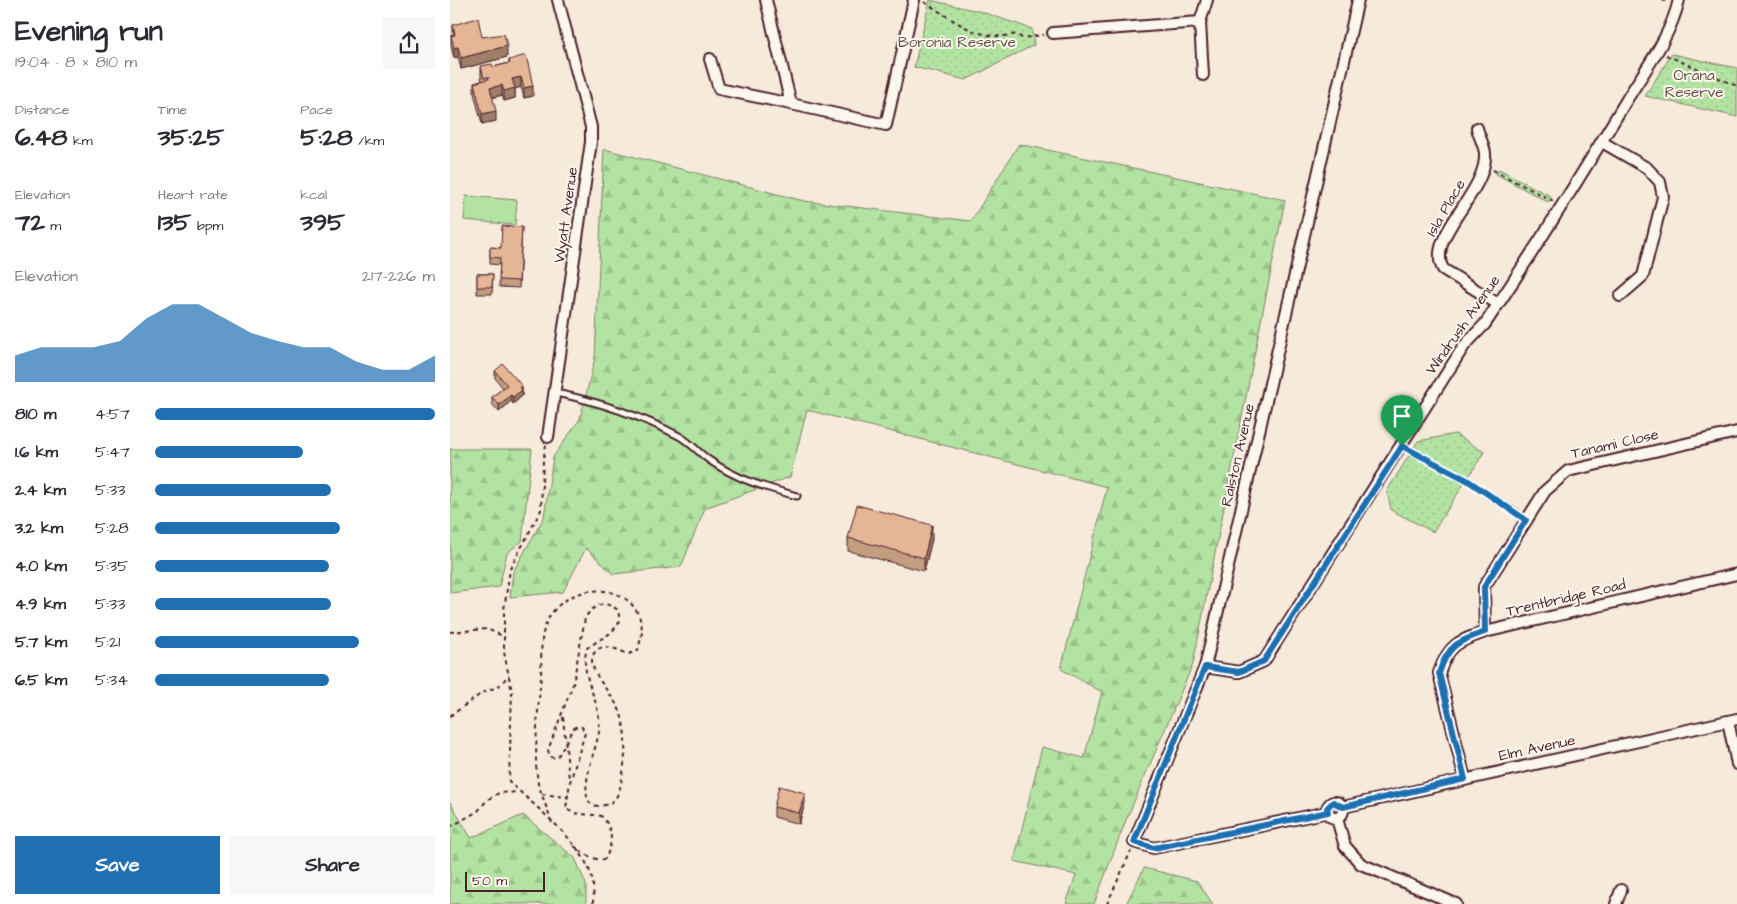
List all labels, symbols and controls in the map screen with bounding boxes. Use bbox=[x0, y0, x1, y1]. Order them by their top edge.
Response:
text: Evening run bbox=[15, 12, 163, 51]
button: share bbox=[383, 17, 435, 69]
park label: Boronia Reserve bbox=[898, 32, 1016, 53]
text: 19:04 · 8 × 810 m bbox=[15, 51, 137, 73]
park label: Orana Reserve bbox=[1665, 65, 1723, 103]
text: Distance bbox=[15, 100, 69, 120]
text: Time bbox=[158, 100, 187, 120]
text: Pace bbox=[300, 100, 333, 120]
text: 6.48 bbox=[15, 120, 67, 155]
text: 35:25 bbox=[158, 120, 224, 155]
text: 5:28 bbox=[300, 120, 353, 155]
text: km bbox=[67, 131, 93, 151]
text: /km bbox=[353, 131, 384, 151]
street label: Wyatt Avenue bbox=[549, 166, 584, 265]
street label: Isla Place bbox=[1421, 175, 1471, 241]
text: Elevation bbox=[15, 185, 70, 205]
text: Heart rate bbox=[158, 185, 228, 205]
text: kcal bbox=[300, 185, 327, 205]
text: 72 bbox=[15, 205, 45, 240]
text: 135 bbox=[158, 205, 191, 240]
text: 395 bbox=[300, 205, 345, 240]
text: m bbox=[45, 216, 61, 236]
text: bpm bbox=[191, 216, 223, 236]
text: Elevation bbox=[15, 265, 78, 287]
text: 217–226 m bbox=[362, 265, 435, 287]
street label: Windrush Avenue bbox=[1421, 271, 1505, 379]
pin bbox=[1381, 395, 1423, 446]
street label: Ralston Avenue bbox=[1216, 401, 1260, 509]
icon: arrive bbox=[1388, 402, 1416, 430]
text: 810 m bbox=[15, 403, 56, 425]
text: 4:57 bbox=[95, 403, 130, 425]
street label: Tanami Close bbox=[1569, 424, 1661, 464]
text: 1.6 km bbox=[15, 441, 58, 463]
text: 5:47 bbox=[95, 441, 130, 463]
text: 2.4 km bbox=[15, 479, 66, 501]
text: 5:33 bbox=[95, 479, 125, 501]
text: 3.2 km bbox=[15, 517, 63, 539]
text: 5:28 bbox=[95, 517, 129, 539]
text: 4.0 km bbox=[15, 555, 67, 577]
text: 5:35 bbox=[95, 555, 128, 577]
street label: Trentbridge Road bbox=[1504, 574, 1628, 623]
text: 4.9 km bbox=[15, 593, 66, 615]
text: 5:33 bbox=[95, 593, 125, 615]
text: 5.7 km bbox=[15, 631, 67, 653]
text: 5:21 bbox=[95, 631, 120, 653]
text: 6.5 km bbox=[15, 669, 67, 691]
text: 5:34 bbox=[95, 669, 128, 691]
street label: Elm Avenue bbox=[1497, 730, 1577, 766]
button: Save bbox=[15, 836, 220, 894]
button: Share bbox=[230, 836, 435, 894]
scale bar bbox=[465, 869, 545, 892]
text: 50 m bbox=[472, 871, 507, 891]

